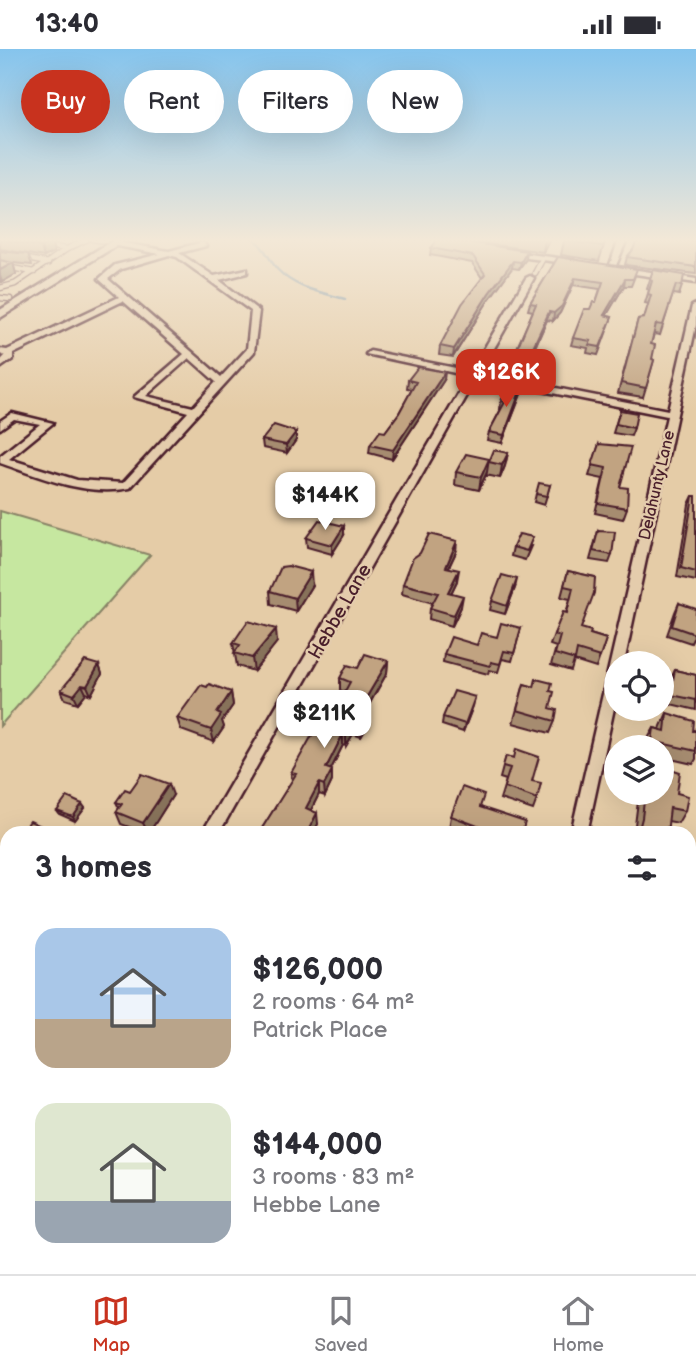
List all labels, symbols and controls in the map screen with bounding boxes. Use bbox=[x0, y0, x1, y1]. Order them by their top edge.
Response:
text: 13:40 bbox=[35, 9, 99, 40]
chip: Buy bbox=[21, 70, 110, 133]
chip: Rent bbox=[124, 70, 224, 133]
chip: Filters bbox=[238, 70, 353, 133]
chip: New bbox=[367, 70, 463, 133]
pin: $126K bbox=[457, 349, 555, 409]
text: $126K bbox=[472, 358, 540, 386]
street label: Delahunty Lane bbox=[636, 428, 679, 542]
pin: $144K bbox=[276, 473, 374, 532]
text: $144K bbox=[291, 481, 359, 509]
street label: Hebbe Lane bbox=[304, 560, 377, 663]
map controls bbox=[604, 651, 674, 805]
button: locate bbox=[604, 651, 674, 721]
pin: $211K bbox=[275, 691, 373, 750]
text: $211K bbox=[292, 699, 356, 727]
button: layers bbox=[604, 735, 674, 805]
icon: filters bbox=[623, 849, 661, 887]
text: 3 homes bbox=[35, 850, 152, 886]
text: $126,000 bbox=[252, 952, 383, 988]
icon: home bbox=[91, 956, 175, 1040]
text: 2 rooms · 64 m² bbox=[252, 988, 414, 1016]
text: Patrick Place bbox=[252, 1016, 387, 1044]
text: $144,000 bbox=[252, 1127, 382, 1163]
icon: home bbox=[91, 1131, 175, 1215]
text: 3 rooms · 83 m² bbox=[252, 1163, 414, 1191]
text: Hebbe Lane bbox=[252, 1191, 380, 1219]
tab: Map bbox=[92, 1292, 130, 1357]
tab: Saved bbox=[315, 1292, 368, 1357]
tab: Home bbox=[552, 1292, 604, 1357]

